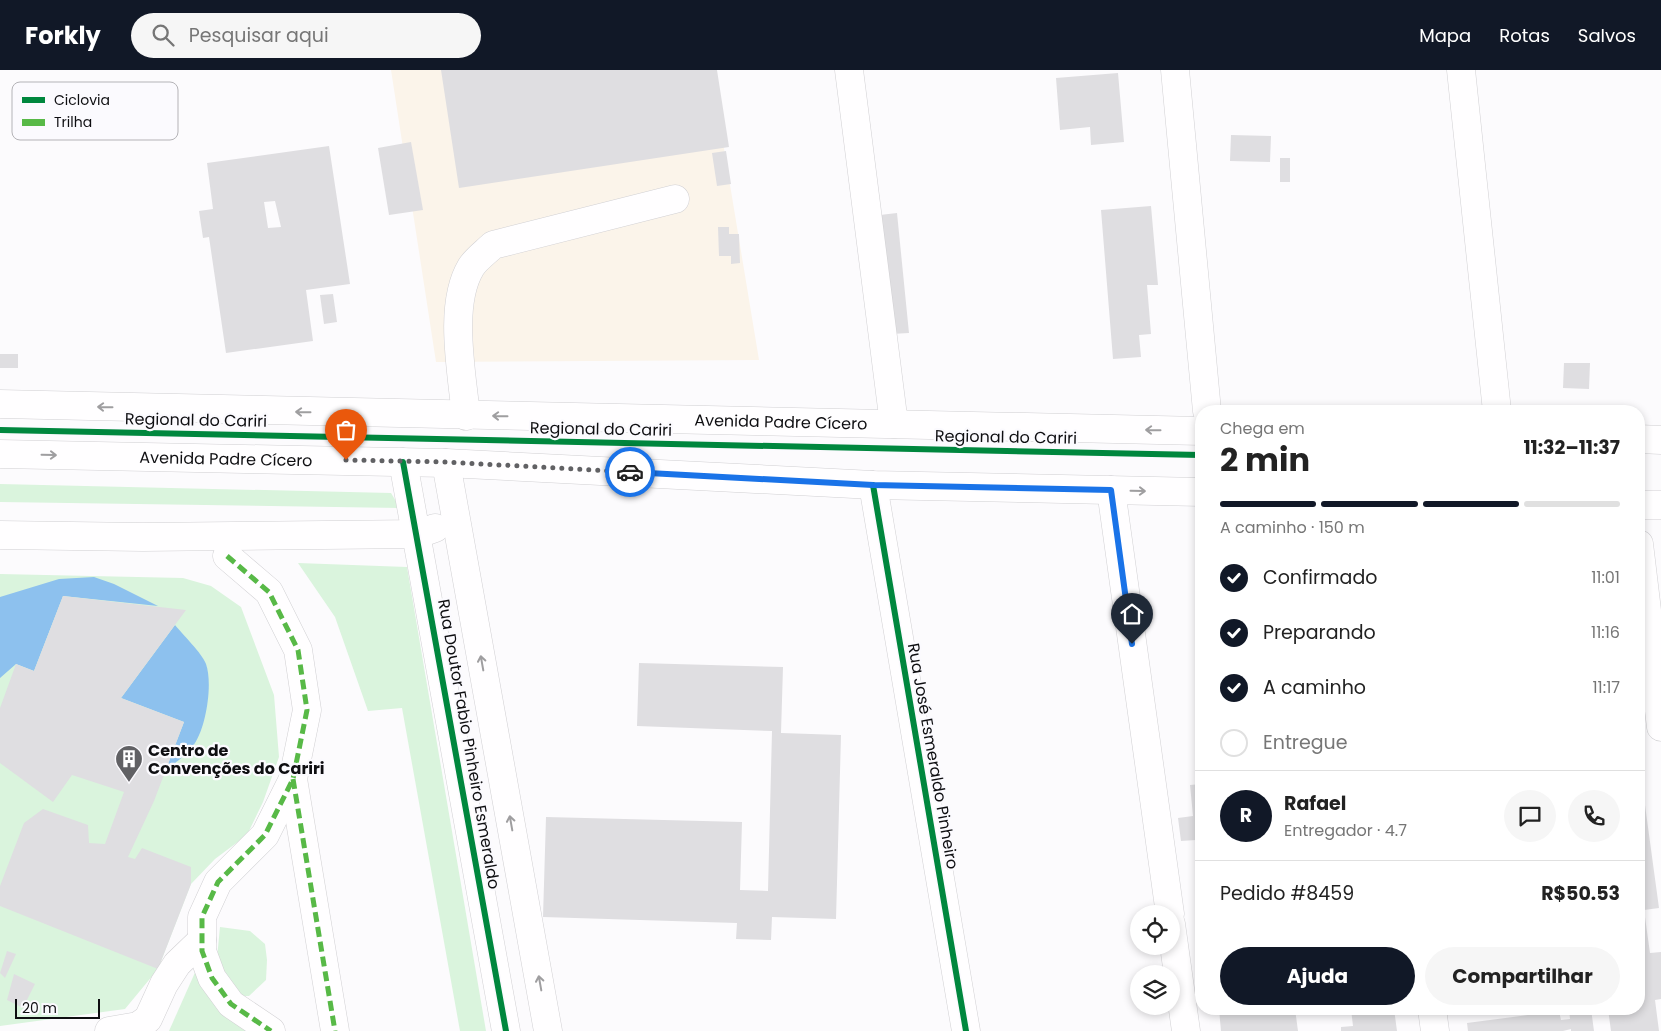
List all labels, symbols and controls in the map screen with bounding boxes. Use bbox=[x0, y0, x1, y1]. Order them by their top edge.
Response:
search box bbox=[131, 13, 481, 58]
text: Forkly bbox=[25, 19, 101, 52]
icon: search bbox=[149, 21, 177, 49]
text: Pesquisar aqui bbox=[189, 22, 329, 49]
text: Mapa bbox=[1419, 23, 1471, 48]
text: Rotas bbox=[1499, 23, 1550, 48]
text: Salvos bbox=[1578, 23, 1636, 48]
legend bbox=[12, 82, 178, 140]
text: Ciclovia bbox=[54, 90, 110, 110]
text: Trilha bbox=[54, 112, 92, 132]
one-way arrow bbox=[98, 402, 114, 412]
street label: Regional do Cariri bbox=[125, 407, 267, 433]
one-way arrow bbox=[295, 407, 311, 416]
street label: Avenida Padre Cícero bbox=[694, 408, 868, 435]
pin bbox=[325, 409, 367, 460]
one-way arrow bbox=[492, 411, 508, 421]
icon: bag bbox=[332, 416, 360, 444]
street label: Regional do Cariri bbox=[530, 416, 672, 442]
text: Chega em bbox=[1220, 417, 1305, 440]
street label: Regional do Cariri bbox=[935, 424, 1077, 450]
one-way arrow bbox=[1145, 425, 1161, 435]
text: 11:32–11:37 bbox=[1523, 434, 1620, 461]
text: 2 min bbox=[1220, 437, 1310, 482]
street label: Avenida Padre Cícero bbox=[139, 445, 313, 472]
courier bbox=[605, 447, 655, 497]
one-way arrow bbox=[40, 450, 56, 459]
icon: car bbox=[616, 458, 644, 486]
one-way arrow bbox=[1130, 486, 1146, 496]
text: A caminho · 150 m bbox=[1220, 516, 1365, 539]
icon: check bbox=[1220, 564, 1248, 592]
text: Confirmado bbox=[1263, 564, 1377, 591]
text: 11:01 bbox=[1591, 566, 1620, 589]
pin bbox=[1111, 593, 1153, 644]
street label: Rua Doutor Fabio Pinheiro Esmeraldo bbox=[432, 597, 506, 891]
icon: home bbox=[1118, 600, 1146, 628]
icon: check bbox=[1220, 619, 1248, 647]
text: Preparando bbox=[1263, 619, 1376, 646]
text: 11:16 bbox=[1591, 621, 1620, 644]
street label: Rua José Esmeraldo Pinheiro bbox=[902, 641, 964, 871]
one-way arrow bbox=[477, 655, 487, 671]
icon: check bbox=[1220, 674, 1248, 702]
text: A caminho bbox=[1263, 674, 1366, 701]
text: 11:17 bbox=[1592, 676, 1620, 699]
text: Entregue bbox=[1263, 729, 1347, 756]
place label: Centro de Convenções do Cariri bbox=[148, 739, 325, 780]
building icon: Centro de Convenções do Cariri bbox=[114, 744, 144, 783]
text: Rafael bbox=[1284, 790, 1346, 817]
button: chat bbox=[1504, 790, 1556, 842]
button: phone bbox=[1568, 790, 1620, 842]
text: R bbox=[1240, 802, 1252, 829]
one-way arrow bbox=[506, 815, 515, 831]
text: Entregador · 4.7 bbox=[1284, 819, 1407, 842]
text: Pedido #8459 bbox=[1220, 880, 1354, 907]
text: R$50.53 bbox=[1541, 880, 1620, 907]
map controls bbox=[1130, 905, 1180, 1015]
button: locate bbox=[1130, 905, 1180, 955]
button: Ajuda bbox=[1220, 947, 1415, 1005]
button: Compartilhar bbox=[1425, 947, 1620, 1005]
button: layers bbox=[1130, 965, 1180, 1015]
one-way arrow bbox=[534, 975, 544, 991]
scale bar bbox=[15, 996, 100, 1019]
text: 20 m bbox=[22, 998, 57, 1018]

